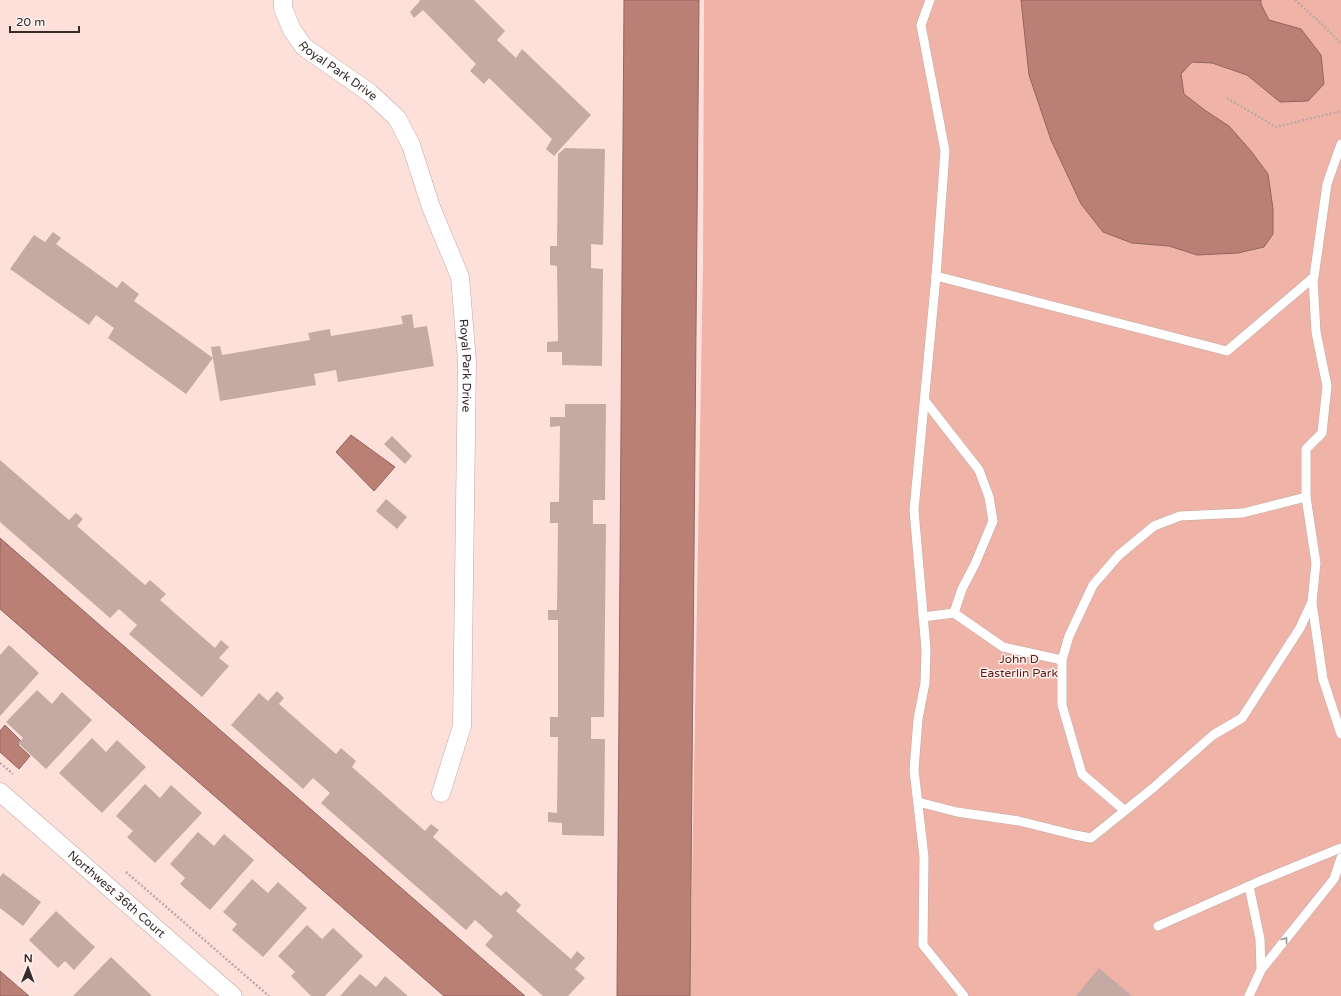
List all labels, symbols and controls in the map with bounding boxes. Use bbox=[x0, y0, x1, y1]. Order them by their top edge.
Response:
scale bar bbox=[10, 8, 79, 34]
text: 20 m bbox=[16, 15, 45, 29]
street label: Royal Park Drive bbox=[295, 39, 381, 103]
street label: Royal Park Drive bbox=[456, 318, 474, 413]
park label: John D Easterlin Park bbox=[980, 652, 1058, 680]
street label: Northwest 36th Court bbox=[65, 848, 169, 941]
one-way arrow bbox=[1281, 937, 1288, 944]
north arrow bbox=[8, 948, 48, 988]
text: N bbox=[24, 952, 33, 965]

